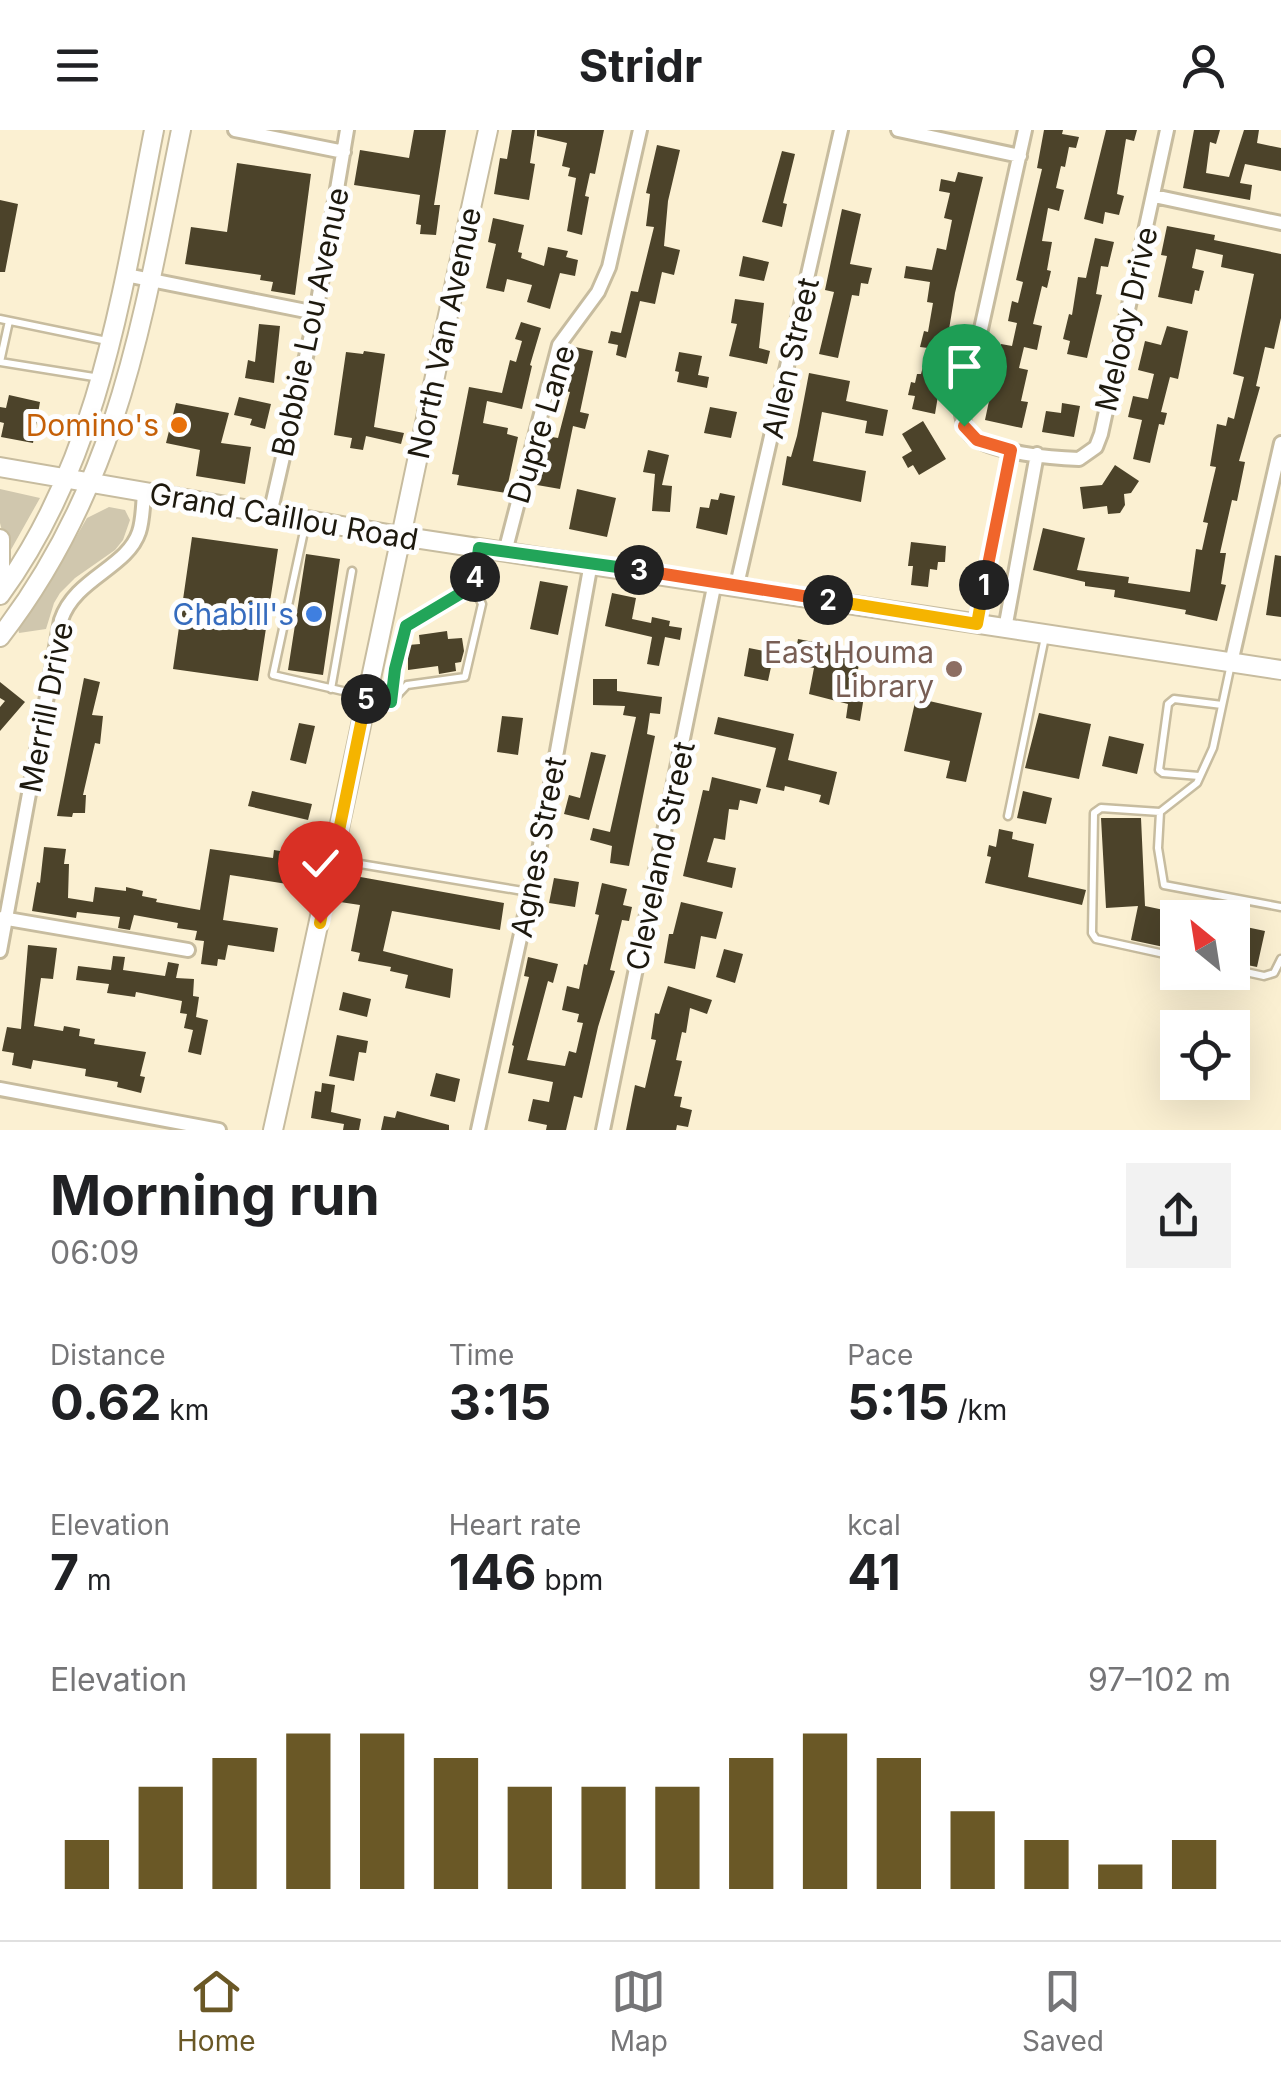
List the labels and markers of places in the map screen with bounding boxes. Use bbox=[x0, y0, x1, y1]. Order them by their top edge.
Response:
pin bbox=[922, 324, 1007, 427]
place label: Domino's bbox=[26, 407, 159, 443]
marker: Domino's bbox=[168, 414, 190, 436]
pin: 3 bbox=[614, 545, 664, 595]
pin: 4 bbox=[450, 552, 500, 602]
pin: 1 bbox=[959, 560, 1009, 610]
pin: 2 bbox=[803, 575, 853, 625]
place label: Chabill's bbox=[173, 596, 294, 632]
marker: Chabill's bbox=[303, 603, 325, 625]
place label: East Houma Library bbox=[764, 634, 934, 704]
marker: East Houma Library bbox=[943, 658, 965, 680]
pin: 5 bbox=[341, 674, 391, 724]
pin bbox=[278, 821, 363, 924]

